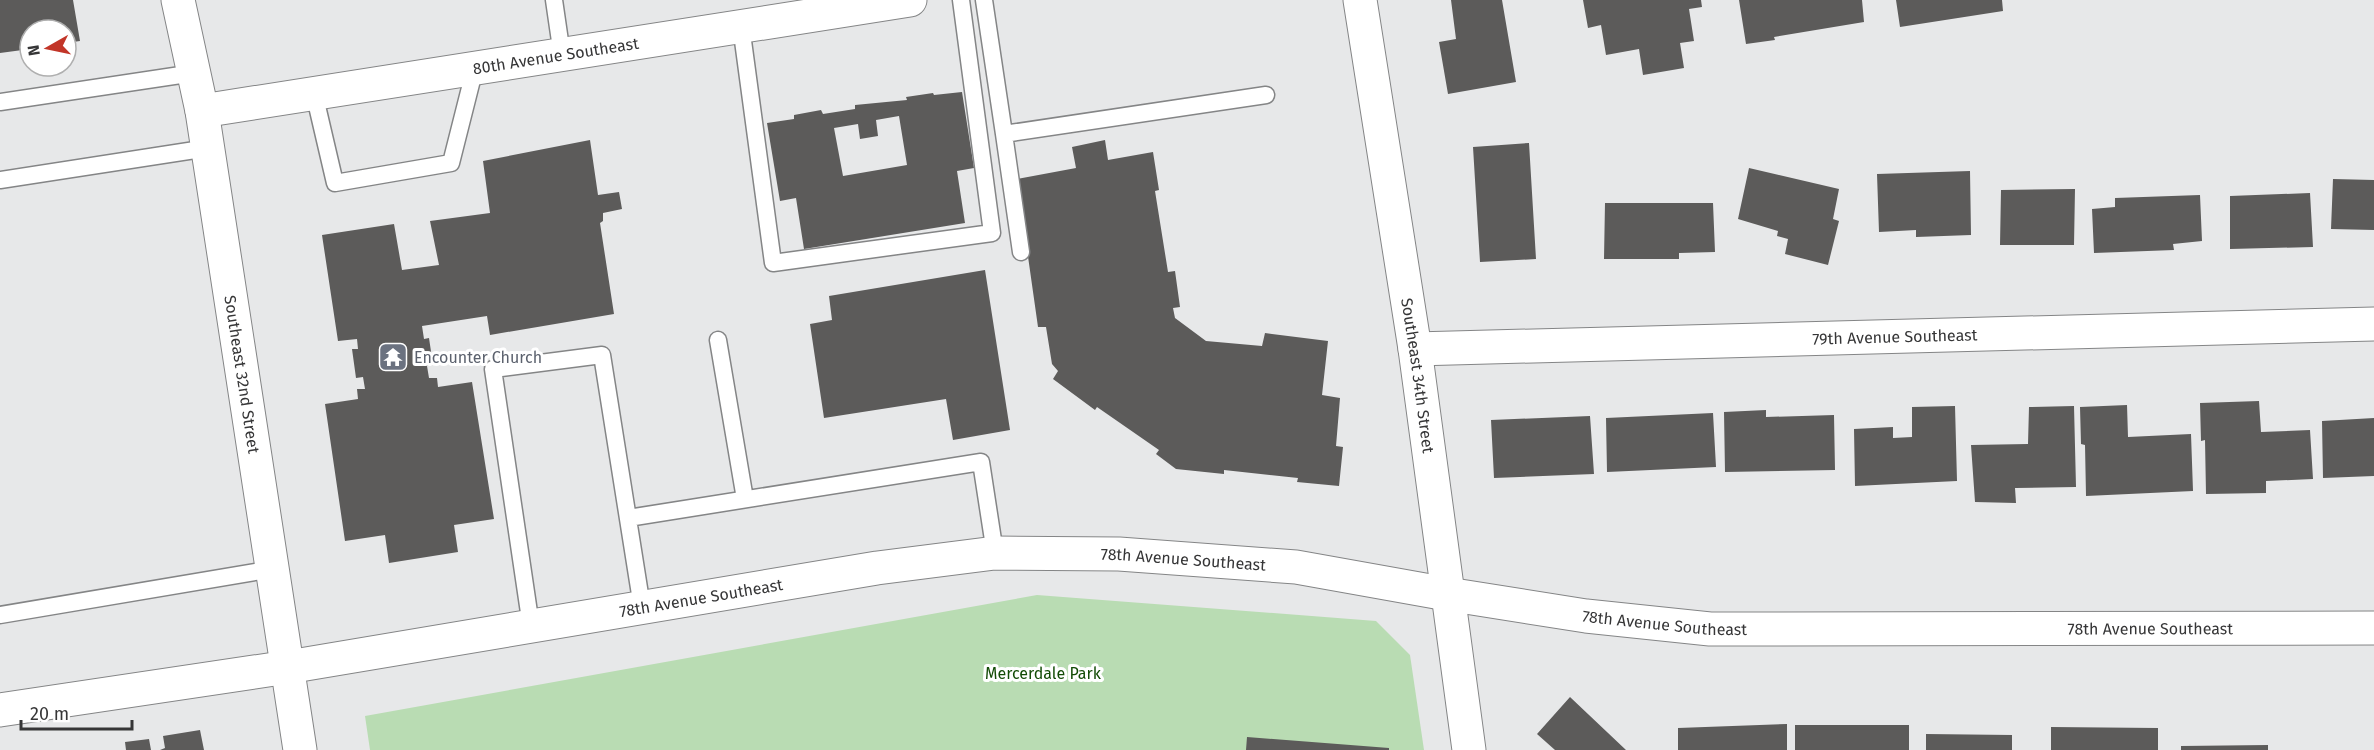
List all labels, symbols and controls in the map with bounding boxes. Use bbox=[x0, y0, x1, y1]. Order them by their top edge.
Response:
north arrow bbox=[18, 18, 78, 78]
street label: 80th Avenue Southeast bbox=[472, 34, 640, 78]
text: N bbox=[23, 44, 44, 57]
street label: Southeast 32nd Street bbox=[220, 294, 263, 455]
street label: Southeast 34th Street bbox=[1397, 297, 1438, 455]
street label: 79th Avenue Southeast bbox=[1812, 325, 1978, 349]
temple icon: Encounter Church bbox=[377, 341, 409, 373]
place label: Encounter Church bbox=[414, 348, 542, 367]
street label: 78th Avenue Southeast bbox=[1101, 545, 1267, 575]
street label: 78th Avenue Southeast bbox=[618, 575, 784, 621]
street label: 78th Avenue Southeast bbox=[1581, 607, 1747, 639]
street label: 78th Avenue Southeast bbox=[2068, 619, 2233, 638]
park label: Mercerdale Park bbox=[985, 664, 1102, 683]
scale bar bbox=[21, 693, 132, 731]
text: 20 m bbox=[30, 703, 69, 725]

